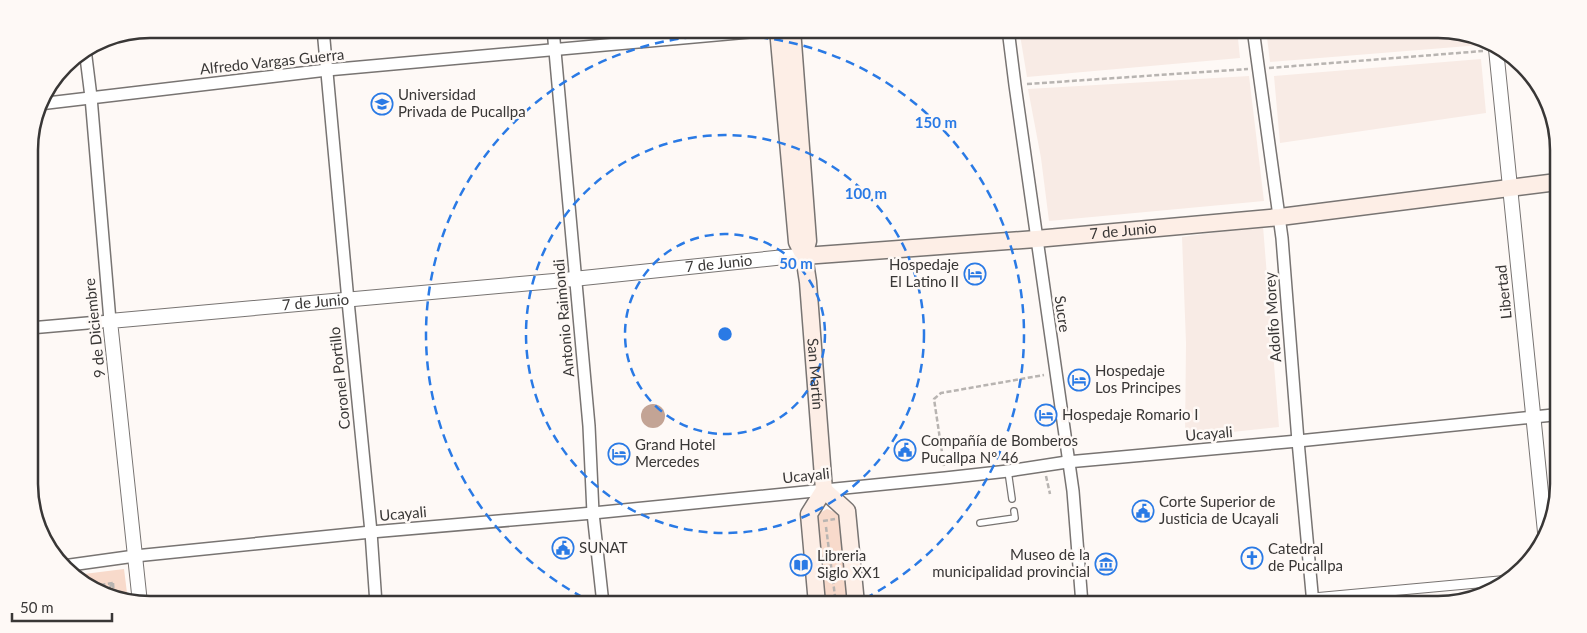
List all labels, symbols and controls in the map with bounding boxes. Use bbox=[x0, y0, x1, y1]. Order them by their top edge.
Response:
street label: Alfredo Vargas Guerra bbox=[199, 44, 345, 78]
place label: Universidad Privada de Pucallpa bbox=[398, 85, 526, 120]
school or university icon: Universidad Privada de Pucallpa bbox=[370, 92, 394, 116]
text: 150 m bbox=[915, 113, 957, 131]
text: 100 m bbox=[845, 184, 887, 202]
street label: 7 de Junio bbox=[1089, 218, 1157, 242]
street label: 7 de Junio bbox=[684, 250, 753, 275]
text: 50 m bbox=[779, 254, 813, 272]
place label: Hospedaje El Latino II bbox=[889, 255, 959, 290]
street label: Antonio Raimondi bbox=[549, 258, 577, 378]
hotel icon: Hospedaje El Latino II bbox=[963, 262, 987, 286]
street label: Libertad bbox=[1491, 264, 1515, 320]
street label: Adolfo Morey bbox=[1260, 271, 1284, 363]
street label: 9 de Diciembre bbox=[80, 277, 108, 379]
street label: 7 de Junio bbox=[281, 290, 350, 313]
street label: Sucre bbox=[1052, 294, 1074, 333]
centre of rings bbox=[716, 325, 734, 343]
street label: Coronel Portillo bbox=[325, 326, 353, 430]
street label: San Martín bbox=[804, 337, 828, 410]
place label: Hospedaje Los Principes bbox=[1095, 361, 1181, 396]
hotel icon: Hospedaje Los Principes bbox=[1067, 368, 1091, 392]
hotel icon: Hospedaje Romario I bbox=[1034, 403, 1058, 427]
place label: Hospedaje Romario I bbox=[1062, 405, 1199, 423]
street label: Ucayali bbox=[1185, 422, 1233, 444]
place label: Compañía de Bomberos Pucallpa Nº 46 bbox=[921, 431, 1078, 466]
place label: Grand Hotel Mercedes bbox=[635, 435, 716, 470]
public building icon: Compañía de Bomberos Pucallpa Nº 46 bbox=[893, 438, 917, 462]
hotel icon: Grand Hotel Mercedes bbox=[607, 442, 631, 466]
street label: Ucayali bbox=[781, 464, 830, 486]
place label: Corte Superior de Justicia de Ucayali bbox=[1159, 492, 1279, 527]
public building icon: Corte Superior de Justicia de Ucayali bbox=[1131, 499, 1155, 523]
street label: Ucayali bbox=[379, 502, 427, 524]
public building icon: SUNAT bbox=[551, 536, 575, 560]
place label: SUNAT bbox=[579, 538, 628, 556]
place label: Catedral de Pucallpa bbox=[1268, 539, 1343, 574]
place label: Museo de la municipalidad provincial bbox=[932, 545, 1090, 580]
place label: Libreria Siglo XX1 bbox=[817, 546, 881, 581]
church icon: Catedral de Pucallpa bbox=[1240, 546, 1264, 570]
museum icon: Museo de la municipalidad provincial bbox=[1094, 552, 1118, 576]
library icon: Libreria Siglo XX1 bbox=[789, 553, 813, 577]
scale bar bbox=[12, 590, 112, 622]
text: 50 m bbox=[20, 598, 54, 616]

